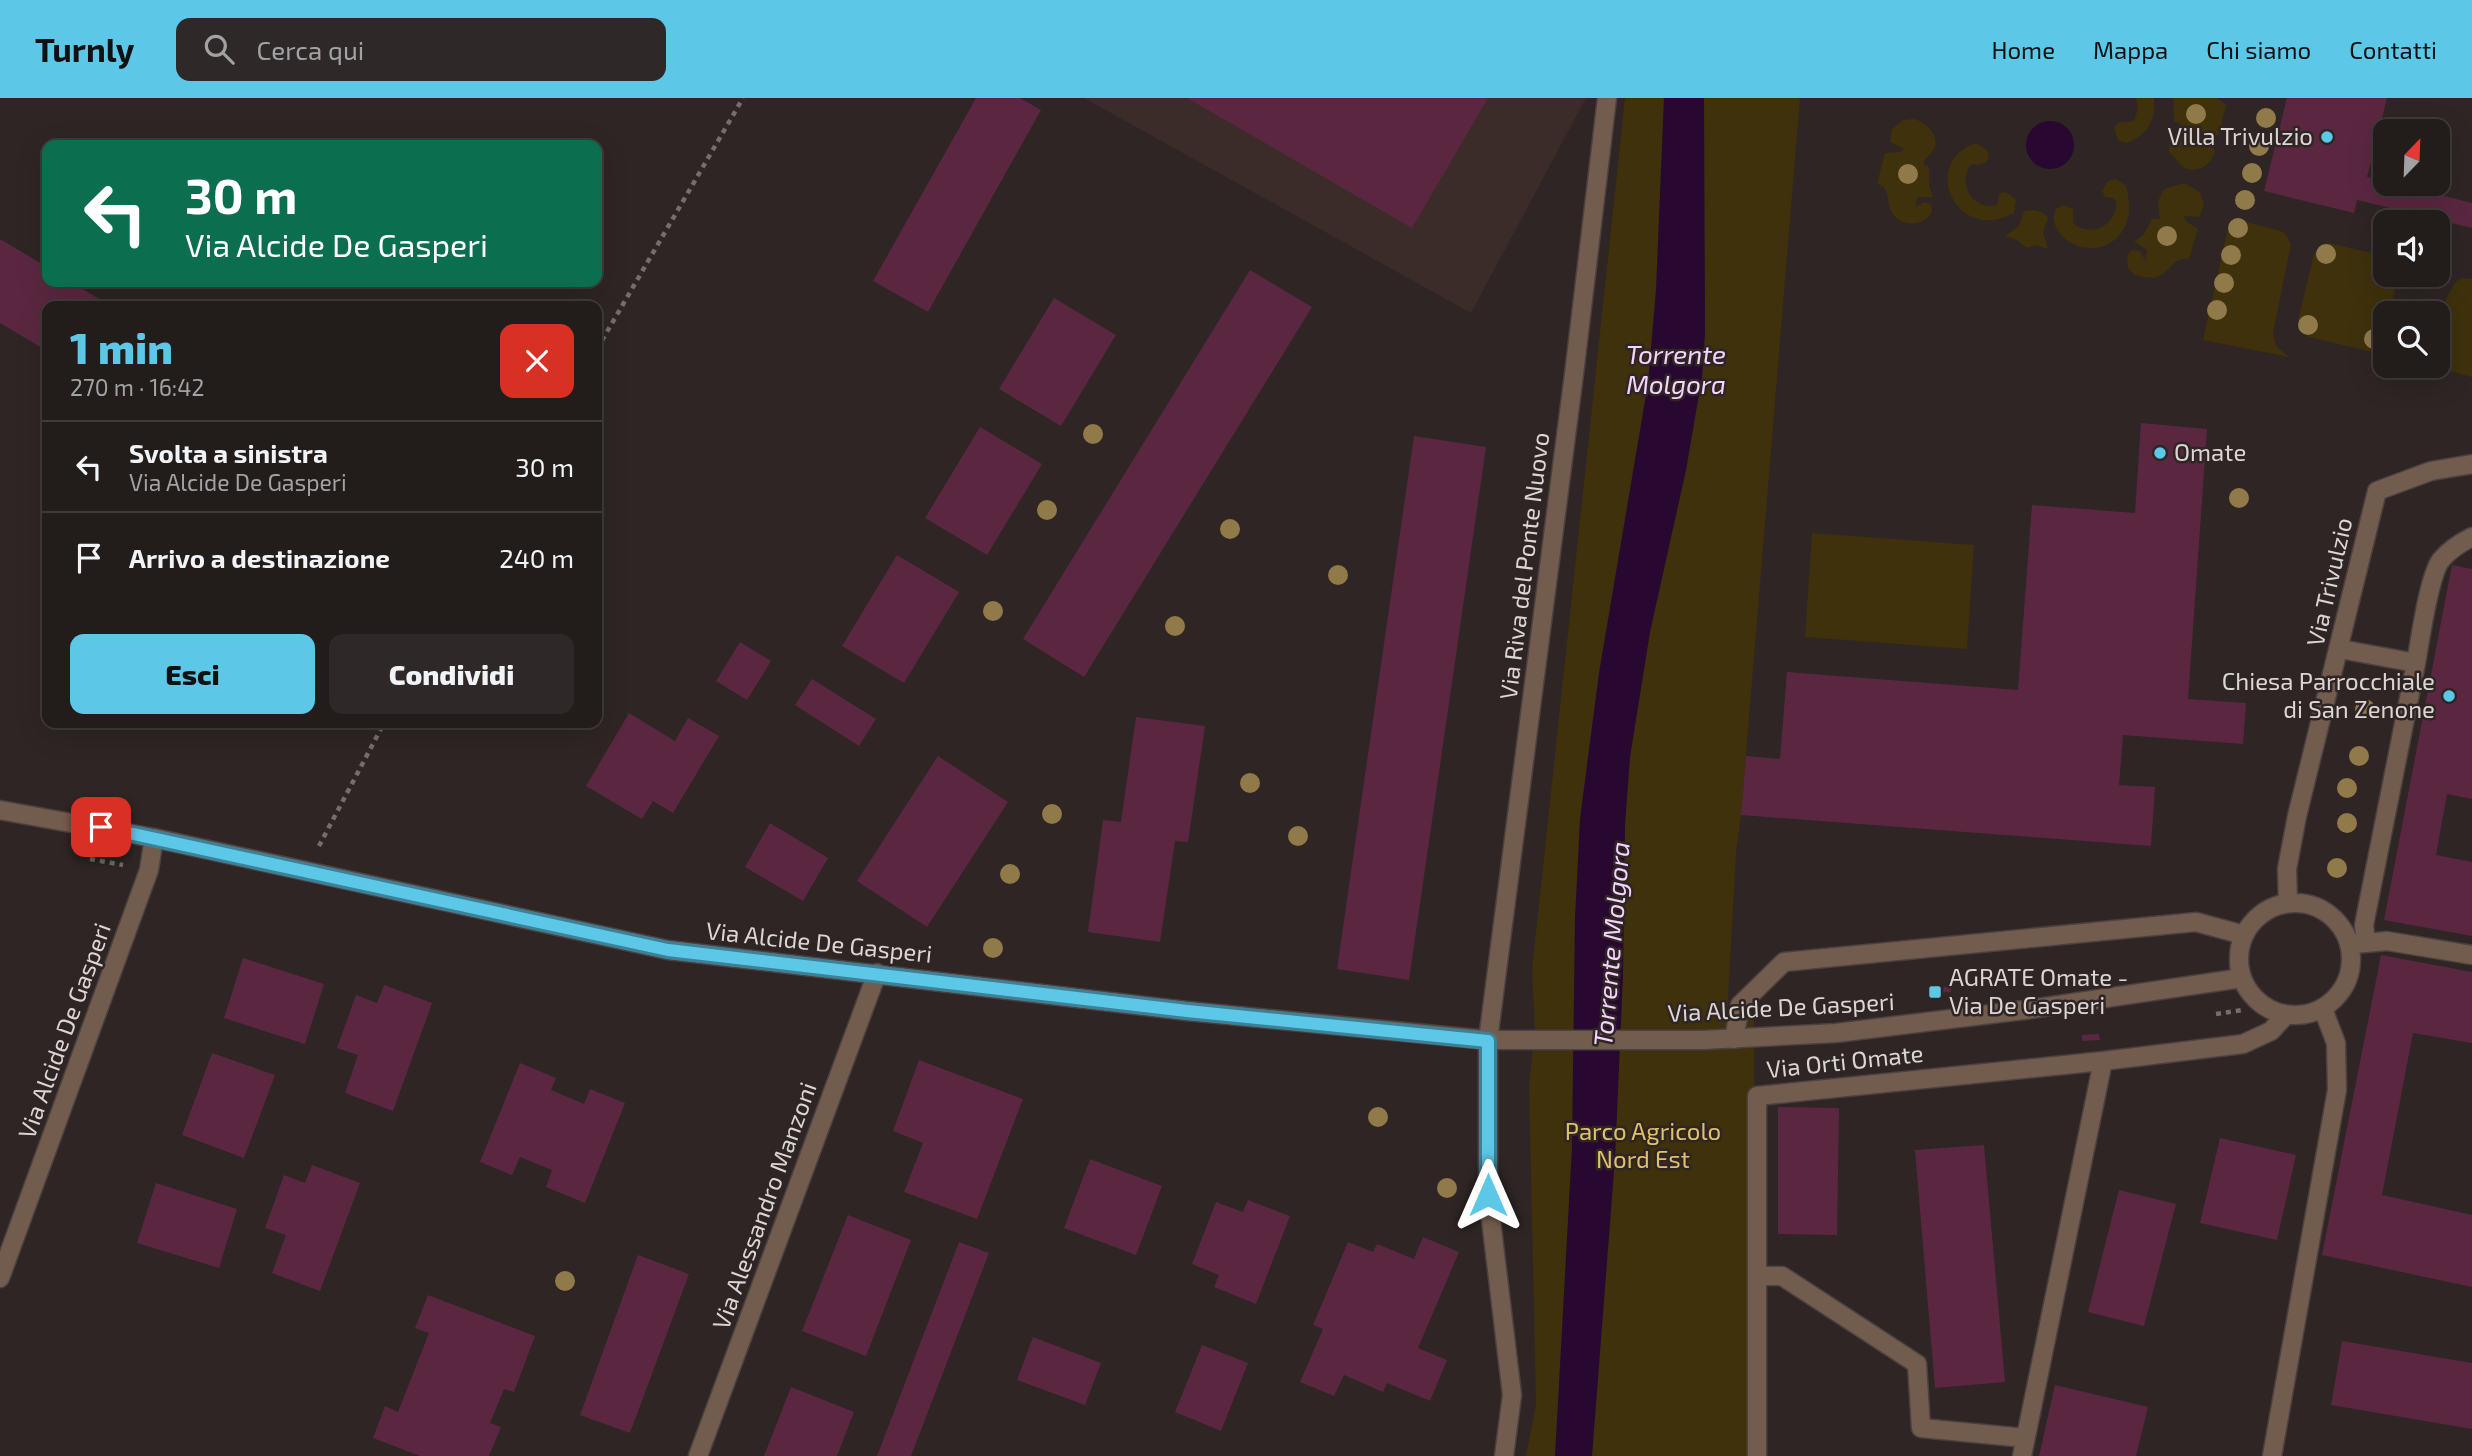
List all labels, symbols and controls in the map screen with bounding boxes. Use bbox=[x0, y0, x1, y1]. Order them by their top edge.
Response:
search box bbox=[176, 18, 666, 81]
text: Turnly bbox=[35, 29, 134, 69]
icon: search bbox=[200, 30, 238, 68]
text: Cerca qui bbox=[256, 34, 364, 65]
text: Home bbox=[1991, 35, 2055, 64]
text: Mappa bbox=[2093, 35, 2168, 64]
text: Chi siamo bbox=[2206, 35, 2311, 64]
text: Contatti bbox=[2349, 35, 2437, 64]
north arrow bbox=[2373, 119, 2450, 196]
map controls bbox=[2373, 119, 2450, 378]
place label: Villa Trivulzio bbox=[2168, 121, 2313, 150]
marker: Villa Trivulzio bbox=[2319, 129, 2335, 145]
text: 30 m bbox=[185, 165, 297, 224]
icon: left bbox=[70, 168, 161, 259]
button: sound bbox=[2373, 210, 2450, 287]
text: Via Alcide De Gasperi bbox=[185, 225, 488, 263]
button: search bbox=[2373, 301, 2450, 378]
text: 1 min bbox=[70, 322, 173, 372]
button: close bbox=[500, 324, 574, 398]
water label: Torrente Molgora bbox=[1626, 338, 1726, 399]
text: 270 m · 16:42 bbox=[70, 373, 204, 401]
street label: Via Riva del Ponte Nuovo bbox=[1493, 431, 1554, 701]
text: Svolta a sinistra bbox=[129, 437, 328, 468]
place label: Omate bbox=[2174, 437, 2246, 466]
marker: Omate bbox=[2152, 445, 2168, 461]
icon: left bbox=[70, 448, 108, 486]
text: 30 m bbox=[515, 451, 574, 482]
text: Via Alcide De Gasperi bbox=[129, 468, 347, 496]
street label: Via Trivulzio bbox=[2300, 514, 2357, 649]
icon: arrive bbox=[70, 539, 108, 577]
text: Arrivo a destinazione bbox=[129, 542, 390, 573]
text: 240 m bbox=[499, 542, 574, 573]
button: Esci bbox=[70, 634, 315, 714]
button: Condividi bbox=[329, 634, 574, 714]
place label: Chiesa Parrocchiale di San Zenone bbox=[2222, 666, 2435, 723]
marker: Chiesa Parrocchiale di San Zenone bbox=[2441, 688, 2457, 704]
pin bbox=[71, 797, 131, 857]
icon: arrive bbox=[82, 808, 120, 846]
water label: Torrente Molgora bbox=[1586, 840, 1635, 1048]
street label: Via Alcide De Gasperi bbox=[705, 915, 934, 968]
street label: Via Alcide De Gasperi bbox=[11, 919, 116, 1142]
place label: AGRATE Omate - Via De Gasperi bbox=[1949, 962, 2128, 1019]
marker: AGRATE Omate - Via De Gasperi bbox=[1927, 984, 1943, 1000]
street label: Via Alcide De Gasperi bbox=[1667, 986, 1895, 1027]
street label: Via Orti Omate bbox=[1765, 1038, 1925, 1083]
street label: Via Alessandro Manzoni bbox=[705, 1078, 822, 1333]
park label: Parco Agricolo Nord Est bbox=[1565, 1116, 1721, 1173]
position arrow bbox=[1451, 1158, 1525, 1232]

